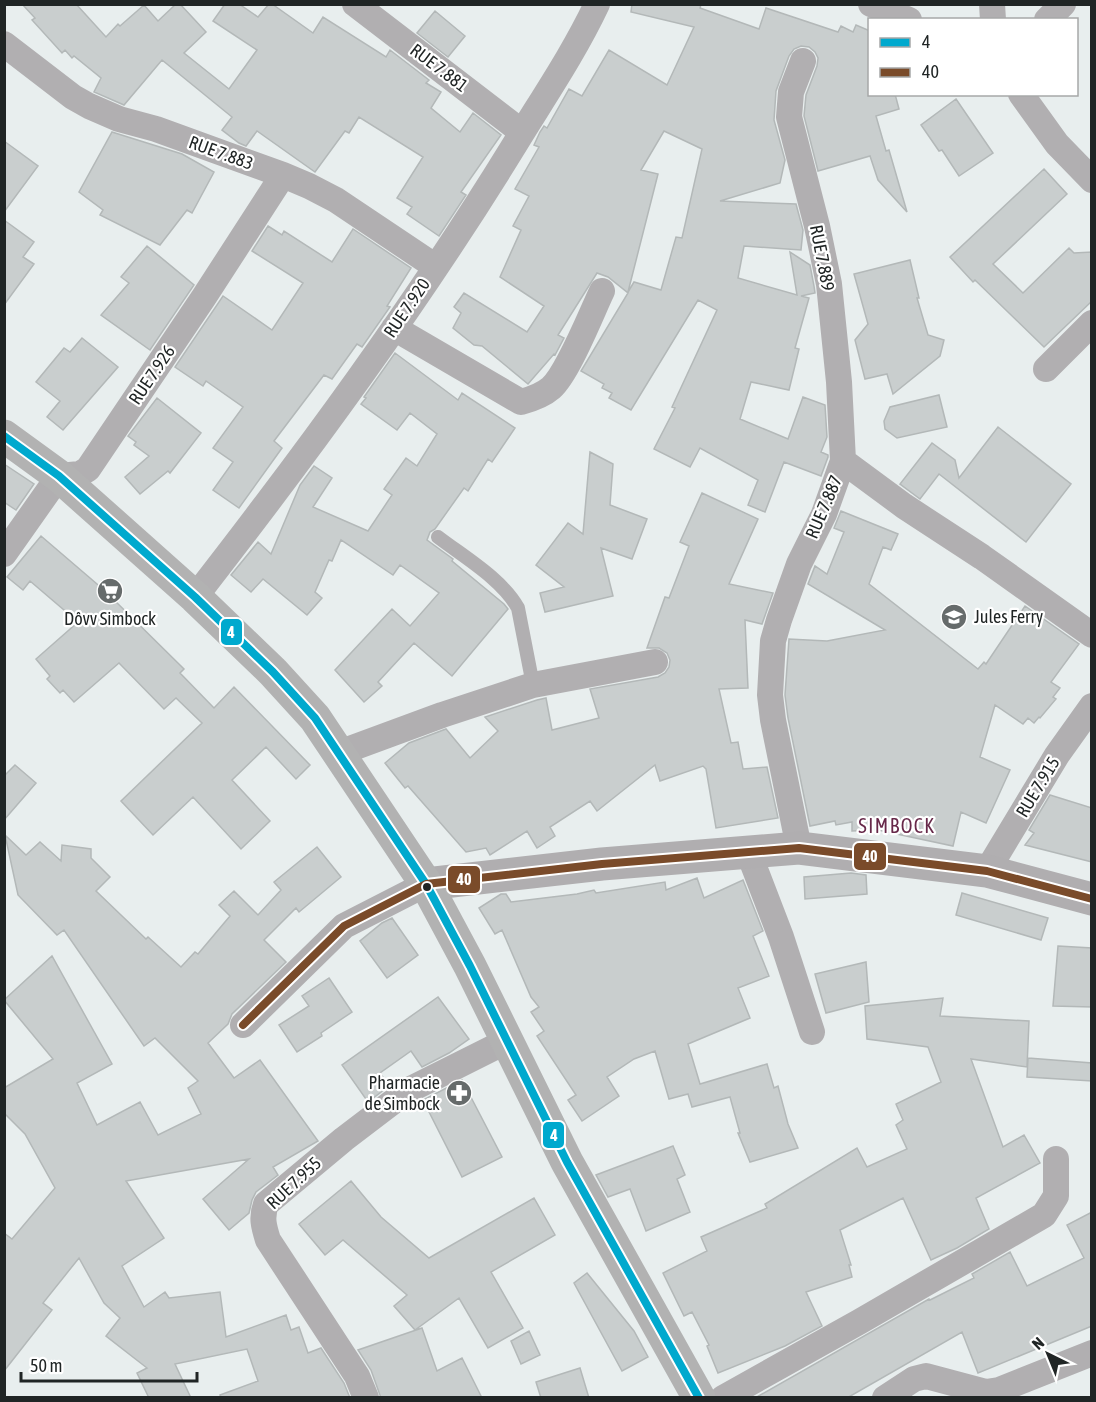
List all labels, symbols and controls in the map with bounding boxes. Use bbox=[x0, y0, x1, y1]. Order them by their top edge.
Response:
legend bbox=[868, 18, 1078, 96]
text: 4 bbox=[922, 31, 930, 52]
street label: RUE 7.881 bbox=[406, 39, 472, 96]
text: 40 bbox=[922, 61, 939, 82]
street label: RUE 7.883 bbox=[186, 131, 256, 174]
street label: RUE 7.889 bbox=[806, 223, 839, 293]
street label: RUE 7.920 bbox=[379, 274, 434, 341]
street label: RUE 7.926 bbox=[124, 341, 179, 408]
street label: RUE 7.887 bbox=[801, 472, 846, 542]
supermarket icon: Dôvv Simbock bbox=[95, 576, 125, 606]
school or university icon: Jules Ferry bbox=[939, 602, 969, 632]
place label: Jules Ferry bbox=[974, 606, 1043, 627]
place label: Dôvv Simbock bbox=[64, 608, 156, 629]
line badge: 4 bbox=[220, 618, 243, 646]
text: 4 bbox=[226, 623, 235, 641]
street label: RUE 7.915 bbox=[1011, 753, 1064, 821]
district label: SIMBOCK bbox=[858, 814, 936, 837]
line badge: 40 bbox=[853, 842, 887, 871]
text: 40 bbox=[861, 847, 878, 865]
line badge: 40 bbox=[447, 865, 481, 894]
text: 40 bbox=[455, 870, 472, 888]
unlabelled marker bbox=[421, 881, 433, 893]
place label: Pharmacie de Simbock bbox=[365, 1072, 440, 1114]
pharmacy icon: Pharmacie de Simbock bbox=[444, 1078, 474, 1108]
line badge: 4 bbox=[542, 1121, 565, 1149]
text: 4 bbox=[549, 1126, 558, 1144]
street label: RUE 7.955 bbox=[262, 1152, 325, 1213]
north arrow bbox=[1018, 1324, 1078, 1384]
text: N bbox=[1028, 1333, 1047, 1353]
scale bar bbox=[21, 1345, 196, 1383]
text: 50 m bbox=[30, 1355, 62, 1376]

